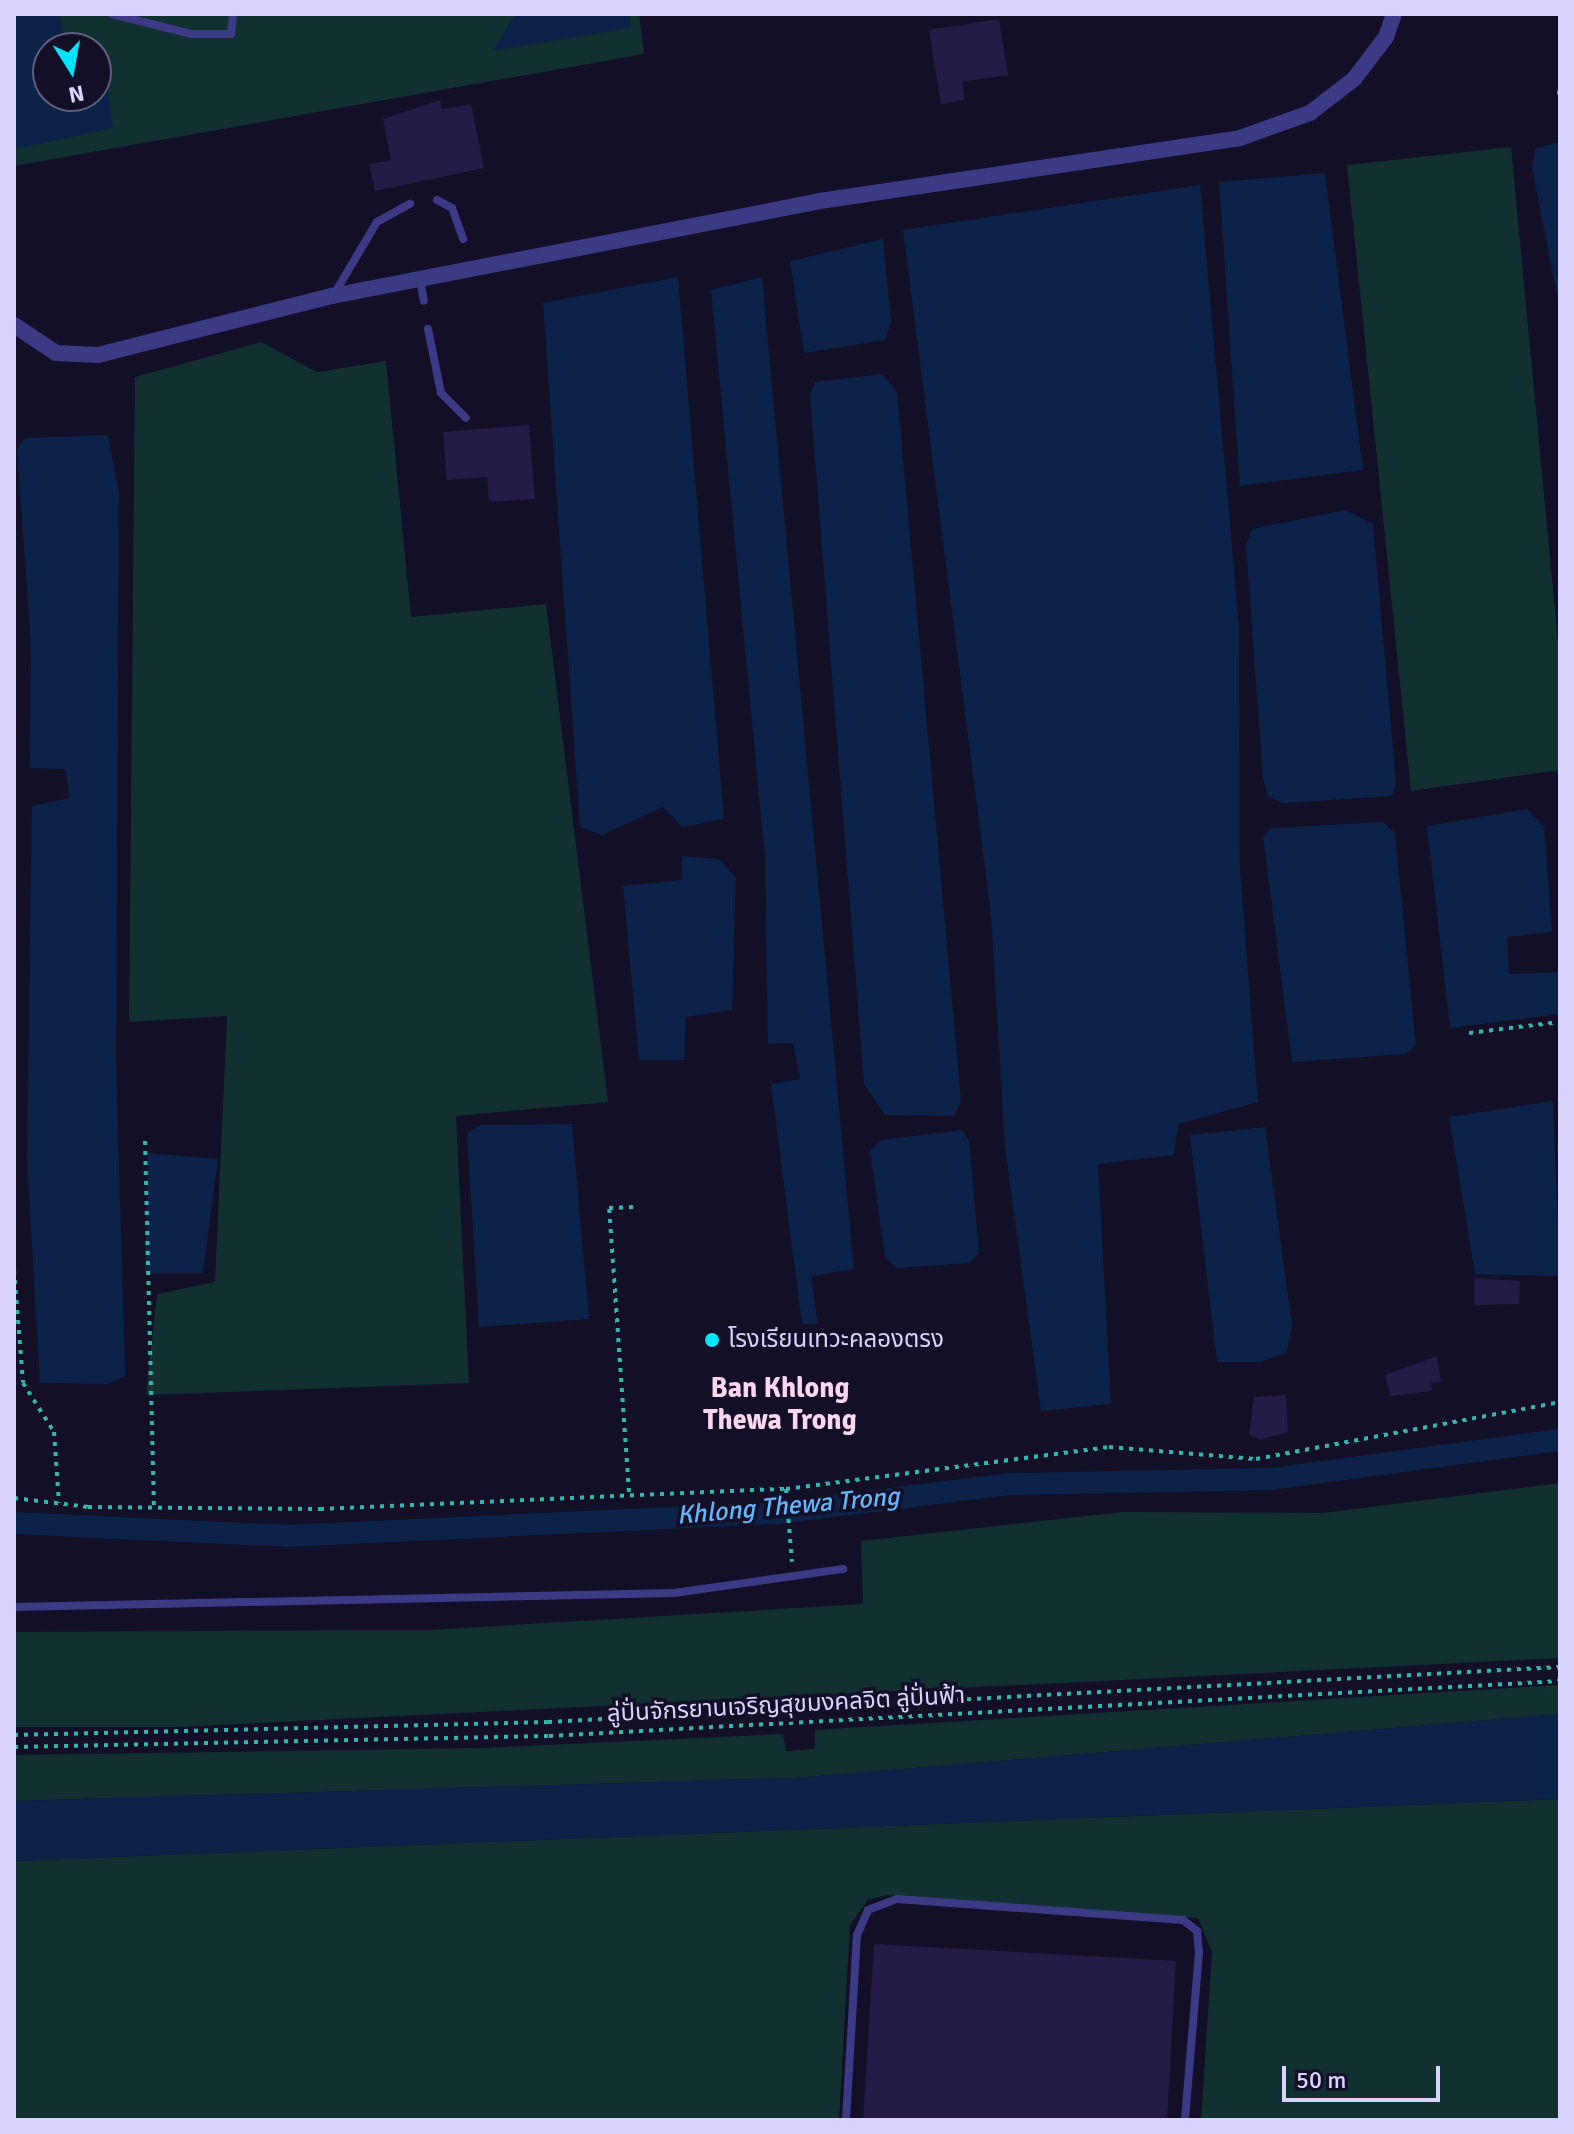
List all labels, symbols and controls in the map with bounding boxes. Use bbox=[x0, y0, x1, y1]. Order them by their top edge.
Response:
north arrow bbox=[32, 32, 112, 112]
text: N bbox=[66, 79, 86, 109]
place label: โรงเรียนเทวะคลองตรง bbox=[728, 1326, 944, 1354]
marker: โรงเรียนเทวะคลองตรง bbox=[703, 1331, 721, 1349]
district label: Ban Khlong Thewa Trong bbox=[703, 1371, 857, 1437]
water label: Khlong Thewa Trong bbox=[675, 1482, 901, 1532]
street label: ลู่ปั่นจักรยานเจริญสุขมงคลจิต ลู่ปั่นฟ้า bbox=[606, 1681, 966, 1729]
scale bar bbox=[1286, 2050, 1444, 2100]
text: 50 m bbox=[1296, 2065, 1346, 2095]

